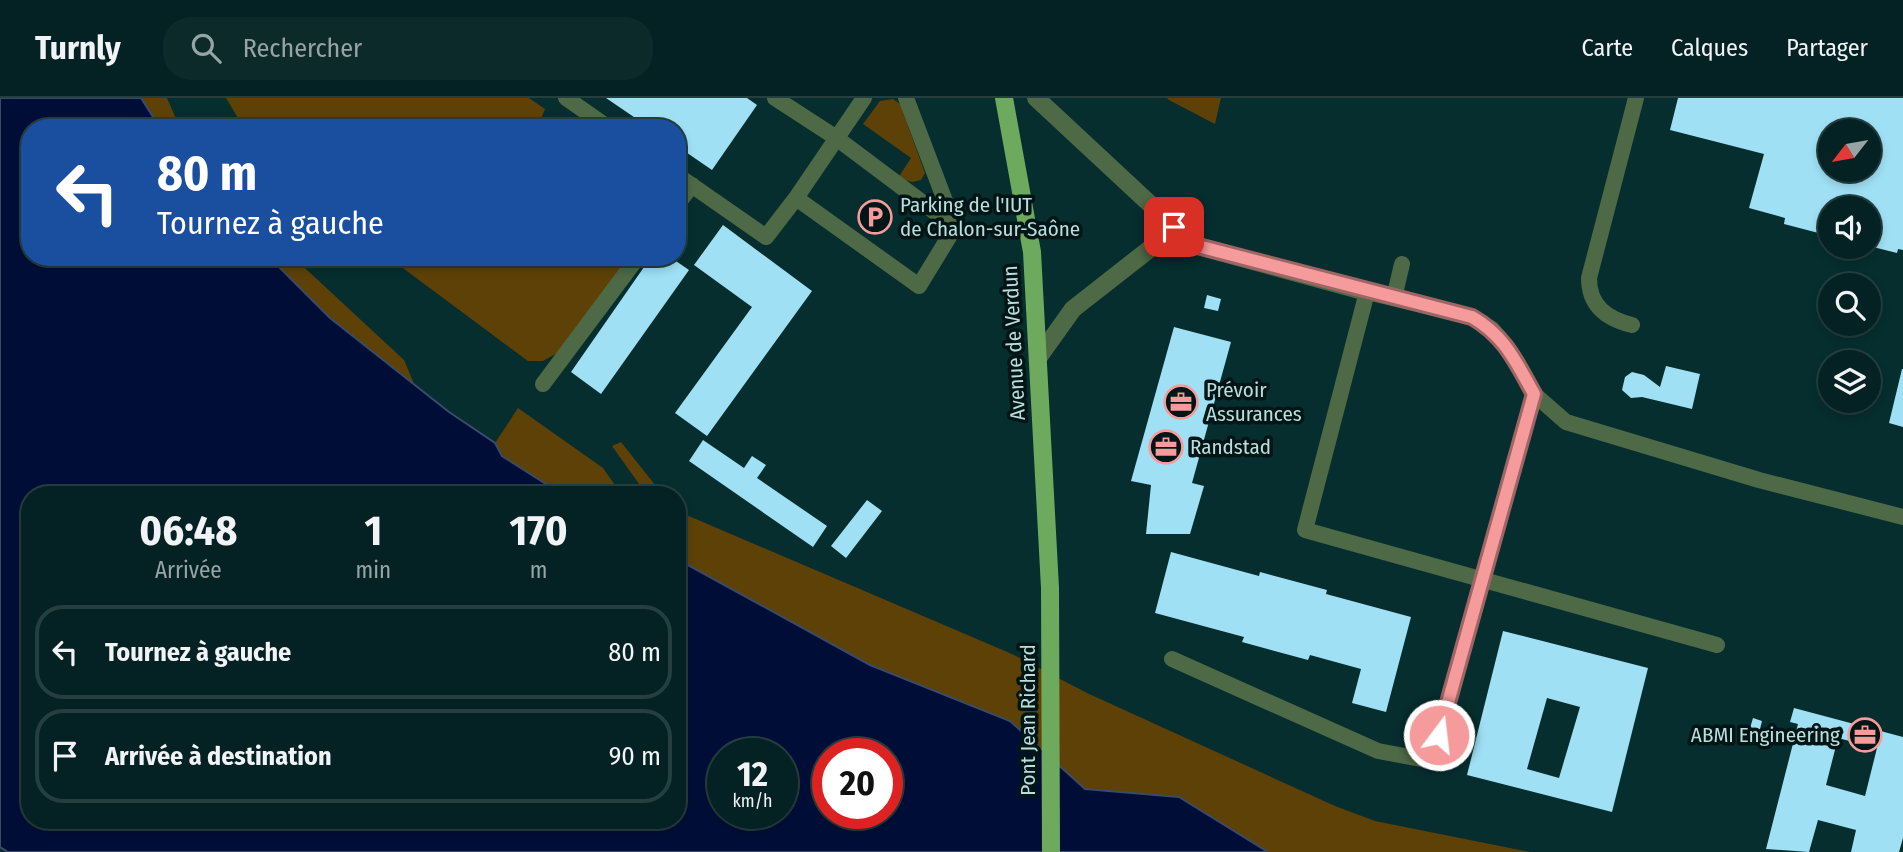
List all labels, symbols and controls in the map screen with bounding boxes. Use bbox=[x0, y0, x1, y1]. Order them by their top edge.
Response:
search box bbox=[163, 17, 653, 80]
text: Turnly bbox=[35, 28, 121, 68]
icon: search bbox=[187, 29, 225, 67]
text: Rechercher bbox=[243, 33, 362, 64]
text: Carte bbox=[1582, 34, 1633, 62]
text: Calques bbox=[1671, 34, 1748, 62]
text: Partager bbox=[1786, 34, 1868, 62]
north arrow bbox=[1818, 119, 1881, 182]
map controls bbox=[1818, 119, 1881, 413]
text: 80 m bbox=[157, 144, 257, 203]
icon: left bbox=[42, 147, 133, 238]
place label: Parking de l'IUT de Chalon-sur-Saône bbox=[900, 192, 1080, 242]
button: sound bbox=[1818, 196, 1881, 259]
pin bbox=[1144, 197, 1204, 257]
parking icon: Parking de l'IUT de Chalon-sur-Saône bbox=[856, 198, 894, 236]
text: Tournez à gauche bbox=[157, 204, 384, 242]
icon: arrive bbox=[1155, 208, 1193, 246]
street label: Avenue de Verdun bbox=[997, 265, 1031, 421]
button: search bbox=[1818, 273, 1881, 336]
button: layers bbox=[1818, 350, 1881, 413]
place label: Prévoir Assurances bbox=[1206, 377, 1302, 427]
office icon: Prévoir Assurances bbox=[1162, 383, 1200, 421]
office icon: Randstad bbox=[1147, 428, 1185, 466]
place label: Randstad bbox=[1190, 434, 1271, 460]
text: 06:48 bbox=[139, 506, 237, 556]
text: 1 bbox=[365, 506, 382, 556]
text: 170 bbox=[509, 506, 568, 556]
text: Arrivée bbox=[155, 556, 222, 584]
text: min bbox=[356, 556, 391, 584]
text: m bbox=[530, 556, 547, 584]
icon: left bbox=[46, 633, 84, 671]
text: Tournez à gauche bbox=[105, 637, 291, 668]
text: 80 m bbox=[608, 637, 661, 668]
street label: Pont Jean Richard bbox=[1015, 644, 1041, 796]
position arrow bbox=[1402, 698, 1476, 772]
office icon: ABMI Engineering bbox=[1846, 716, 1884, 754]
place label: ABMI Engineering bbox=[1691, 722, 1840, 748]
icon: arrive bbox=[46, 737, 84, 775]
speed limit sign: 20 bbox=[812, 738, 903, 829]
text: Arrivée à destination bbox=[105, 741, 332, 772]
text: 90 m bbox=[609, 741, 661, 772]
text: 12 bbox=[737, 753, 768, 795]
text: km/h bbox=[732, 790, 773, 812]

